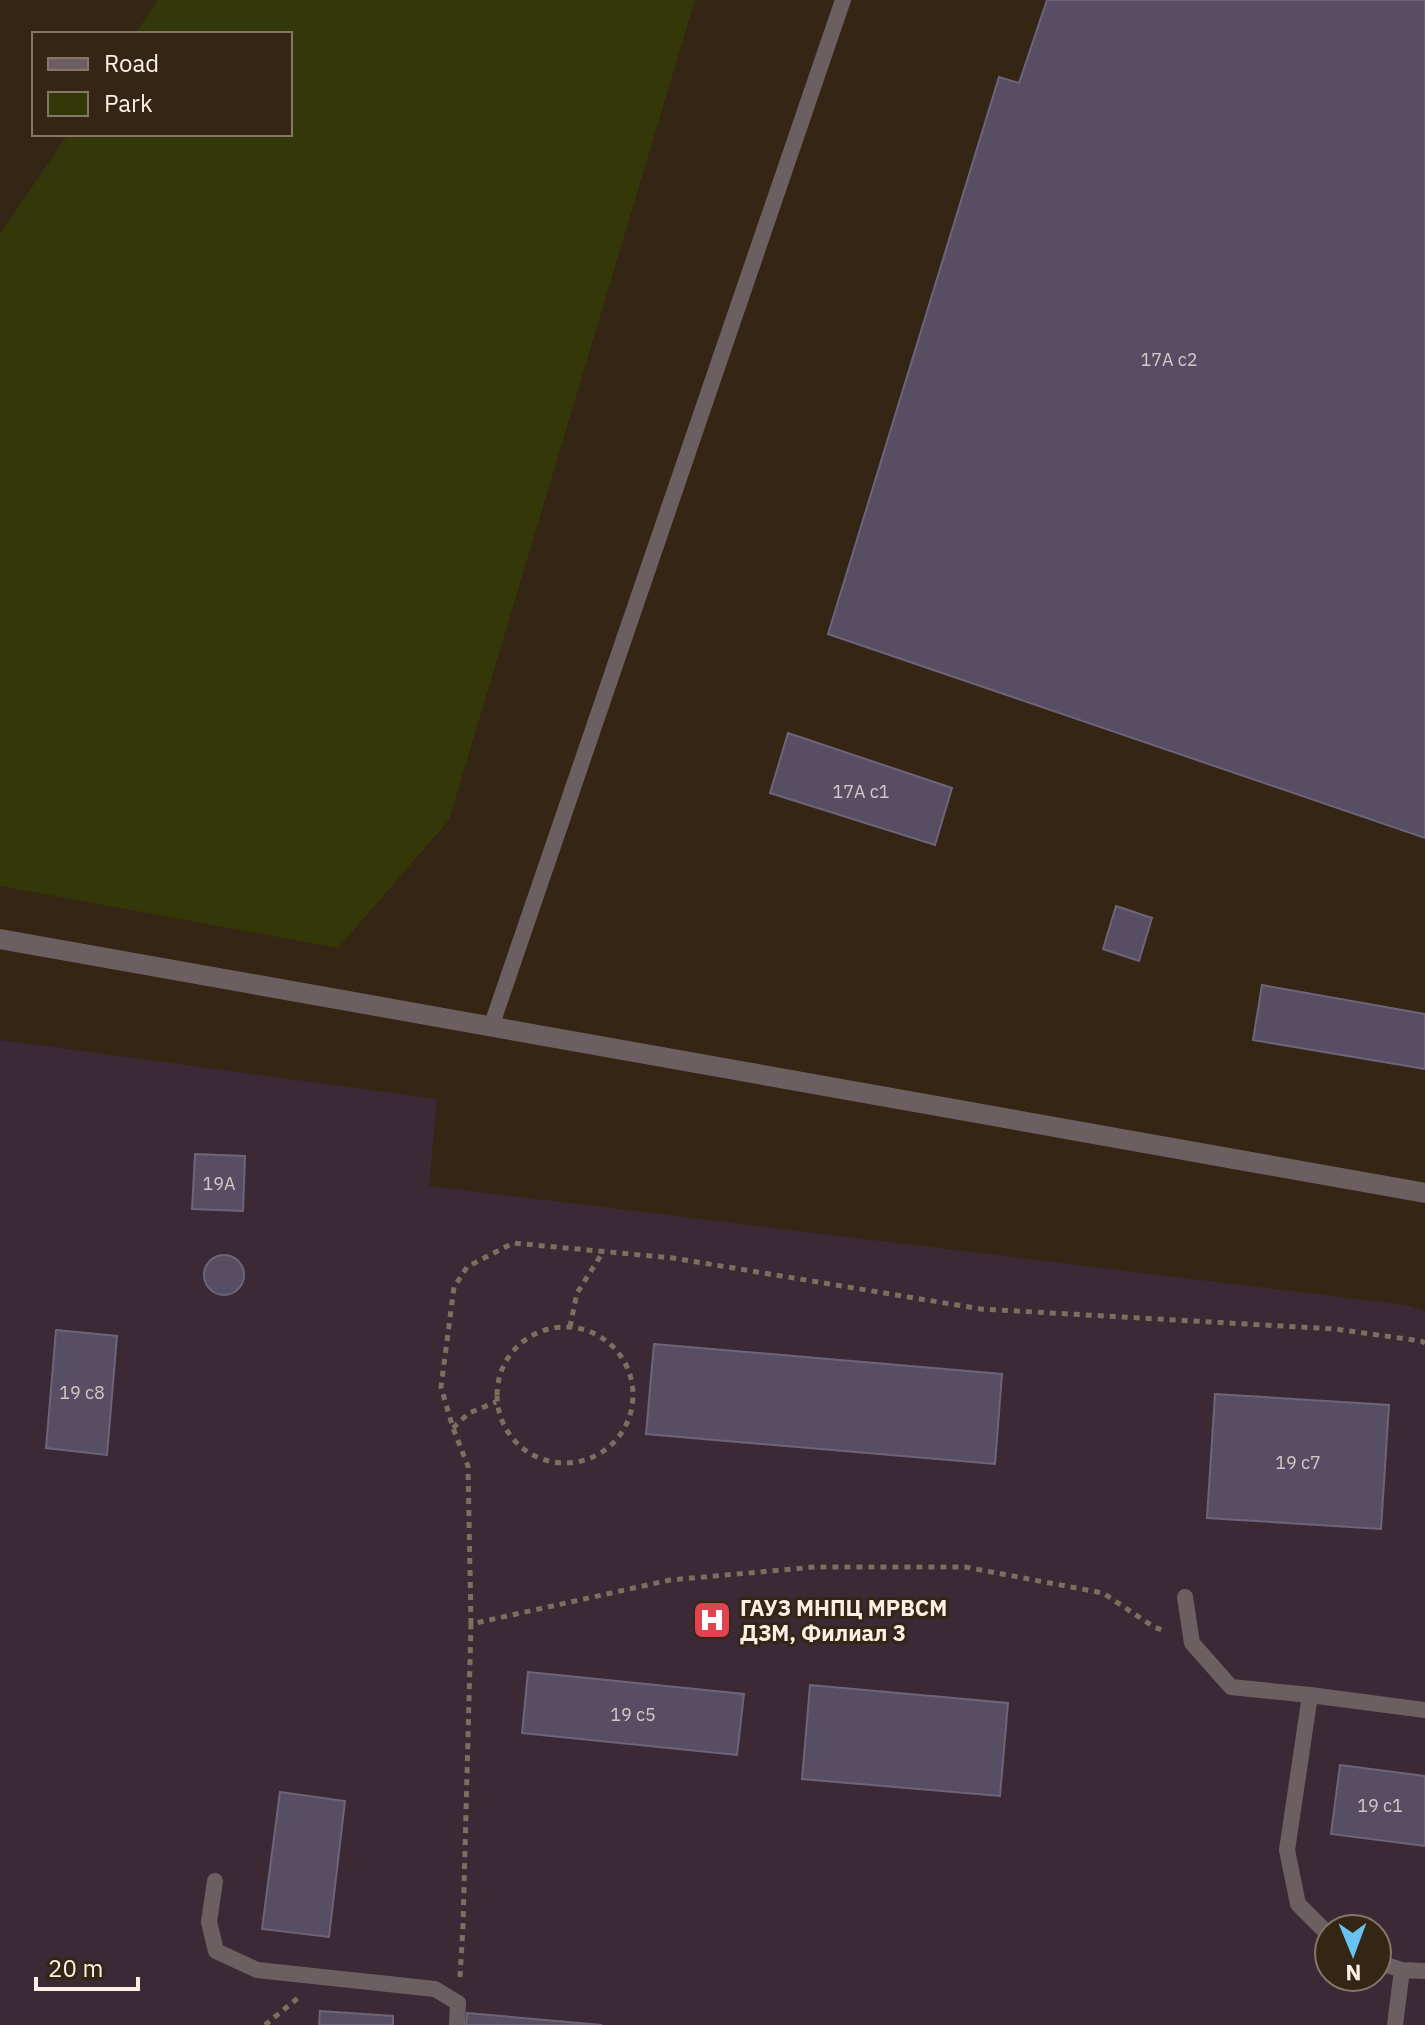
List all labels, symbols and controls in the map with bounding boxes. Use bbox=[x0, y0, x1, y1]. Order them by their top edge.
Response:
legend bbox=[32, 32, 292, 136]
text: Road bbox=[104, 47, 159, 79]
text: Park bbox=[104, 87, 153, 119]
house number: 17А с2 bbox=[1140, 348, 1198, 371]
house number: 17А с1 bbox=[832, 780, 890, 803]
house number: 19А bbox=[202, 1172, 236, 1195]
house number: 19 с8 bbox=[59, 1381, 105, 1404]
house number: 19 с7 bbox=[1275, 1451, 1321, 1474]
place label: ГАУЗ МНПЦ МРВСМ ДЗМ, Филиал 3 bbox=[740, 1593, 947, 1647]
hospital icon: ГАУЗ МНПЦ МРВСМ ДЗМ, Филиал 3 bbox=[691, 1599, 733, 1641]
house number: 19 с5 bbox=[610, 1703, 656, 1726]
house number: 19 с1 bbox=[1357, 1794, 1403, 1817]
north arrow bbox=[1313, 1913, 1393, 1993]
scale bar bbox=[36, 1941, 138, 1991]
text: 20 m bbox=[48, 1952, 103, 1984]
text: N bbox=[1345, 1959, 1362, 1988]

